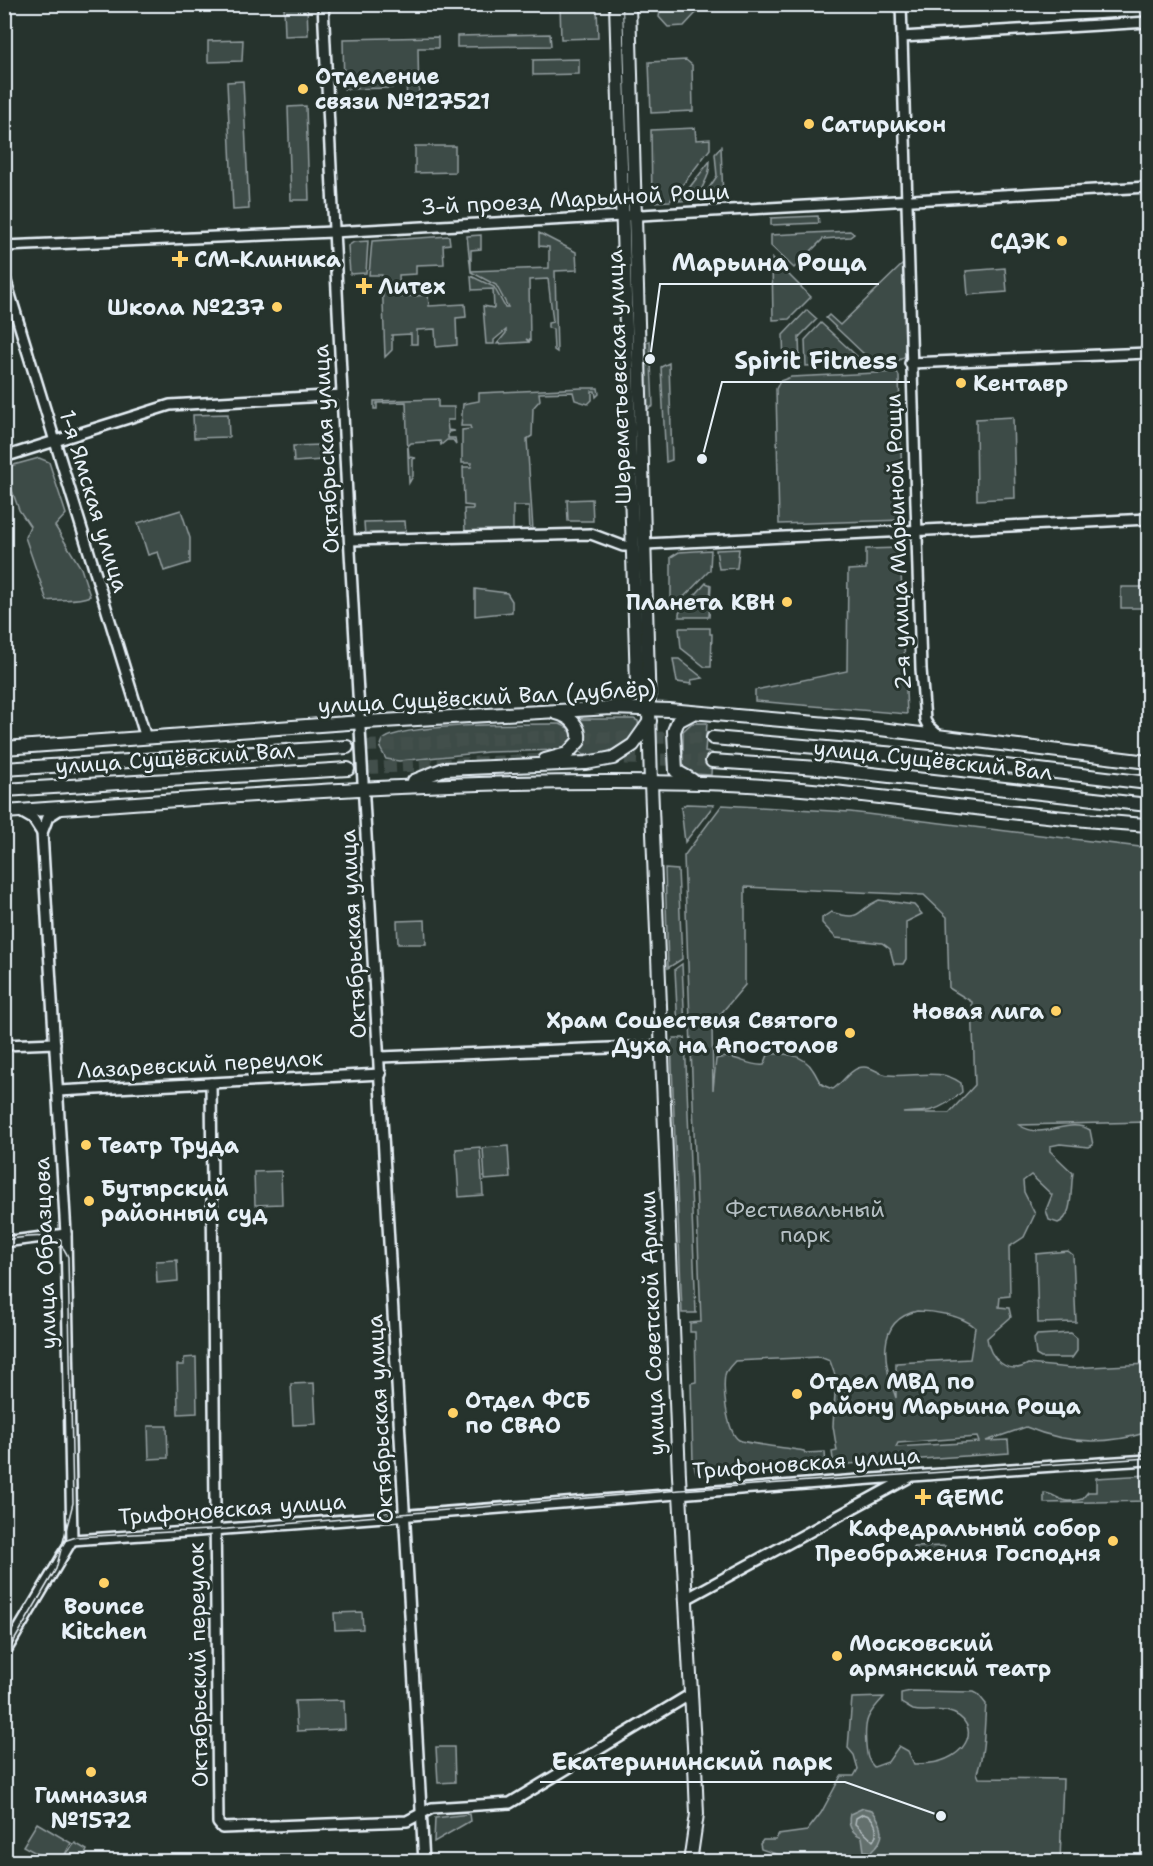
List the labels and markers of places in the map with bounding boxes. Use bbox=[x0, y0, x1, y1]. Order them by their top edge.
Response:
place label: Отделение связи №127521 bbox=[315, 62, 490, 116]
marker: Отделение связи №127521 bbox=[296, 82, 310, 96]
place label: Сатирикон bbox=[821, 110, 946, 139]
marker: Сатирикон bbox=[802, 117, 816, 131]
place label: СДЭК bbox=[990, 227, 1050, 256]
marker: СДЭК bbox=[1055, 234, 1069, 248]
callout: Марьина Роща bbox=[660, 242, 879, 284]
place label: СМ-Клиника bbox=[194, 245, 341, 274]
marker: СМ-Клиника bbox=[171, 250, 189, 268]
place label: Литех bbox=[378, 272, 446, 301]
marker: Литех bbox=[355, 277, 373, 295]
place label: Школа №237 bbox=[107, 293, 265, 322]
marker: Школа №237 bbox=[270, 300, 284, 314]
callout: Spirit Fitness bbox=[722, 340, 910, 382]
place label: Кентавр bbox=[973, 369, 1068, 398]
marker: Кентавр bbox=[954, 376, 968, 390]
place label: Планета КВН bbox=[626, 588, 775, 617]
marker: Планета КВН bbox=[780, 595, 794, 609]
place label: Новая лига bbox=[912, 997, 1044, 1026]
marker: Новая лига bbox=[1049, 1004, 1063, 1018]
place label: Храм Сошествия Святого Духа на Апостолов bbox=[546, 1006, 838, 1060]
marker: Храм Сошествия Святого Духа на Апостолов bbox=[843, 1026, 857, 1040]
place label: Театр Труда bbox=[98, 1131, 239, 1160]
marker: Театр Труда bbox=[79, 1138, 93, 1152]
place label: Бутырский районный суд bbox=[101, 1174, 268, 1228]
marker: Бутырский районный суд bbox=[82, 1194, 96, 1208]
place label: Отдел МВД по району Марьина Роща bbox=[809, 1367, 1081, 1421]
place label: Отдел ФСБ по СВАО bbox=[465, 1386, 591, 1440]
marker: Отдел МВД по району Марьина Роща bbox=[790, 1387, 804, 1401]
marker: Отдел ФСБ по СВАО bbox=[446, 1406, 460, 1420]
place label: GEMC bbox=[936, 1483, 1004, 1512]
marker: GEMC bbox=[914, 1488, 932, 1506]
place label: Кафедральный собор Преображения Господня bbox=[815, 1514, 1101, 1568]
marker: Кафедральный собор Преображения Господня bbox=[1106, 1534, 1120, 1548]
marker: Bounce Kitchen bbox=[97, 1576, 111, 1590]
place label: Bounce Kitchen bbox=[61, 1592, 147, 1646]
place label: Московский армянский театр bbox=[849, 1629, 1051, 1683]
marker: Московский армянский театр bbox=[830, 1649, 844, 1663]
callout: Екатерининский парк bbox=[540, 1740, 845, 1782]
marker: Гимназия №1572 bbox=[84, 1765, 98, 1779]
place label: Гимназия №1572 bbox=[34, 1781, 148, 1835]

